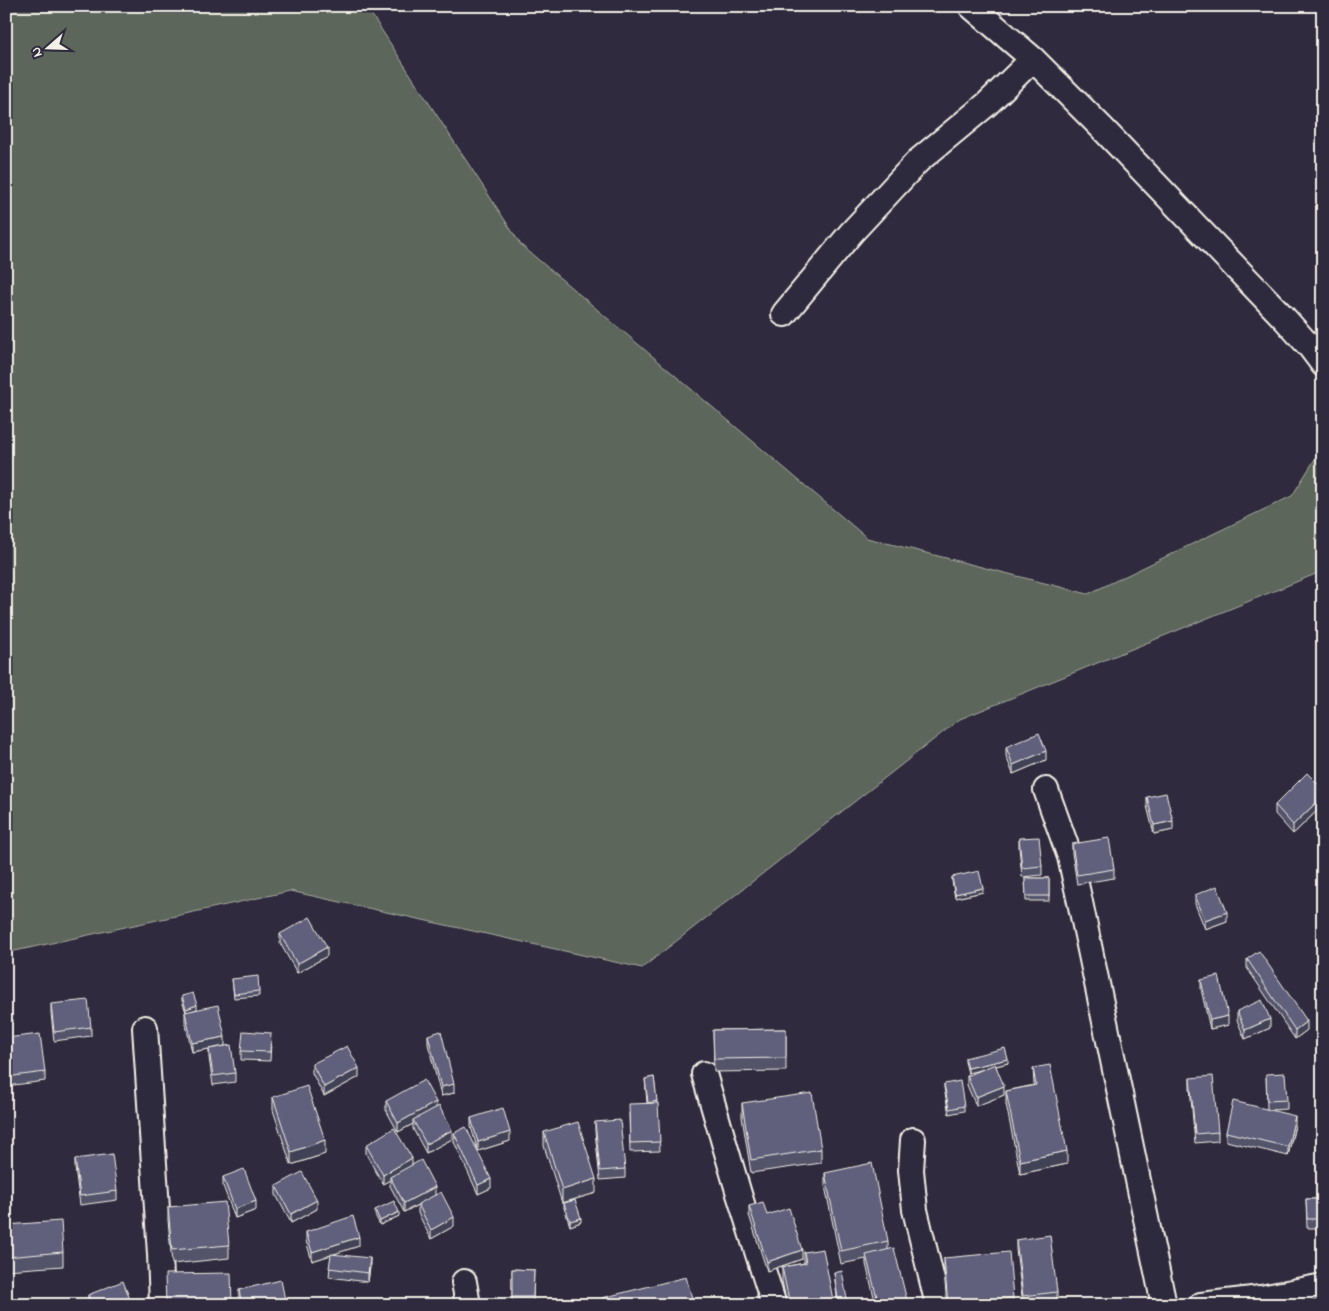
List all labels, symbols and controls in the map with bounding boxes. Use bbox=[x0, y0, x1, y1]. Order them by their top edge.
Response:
north arrow bbox=[22, 22, 72, 72]
text: N bbox=[26, 44, 49, 60]

